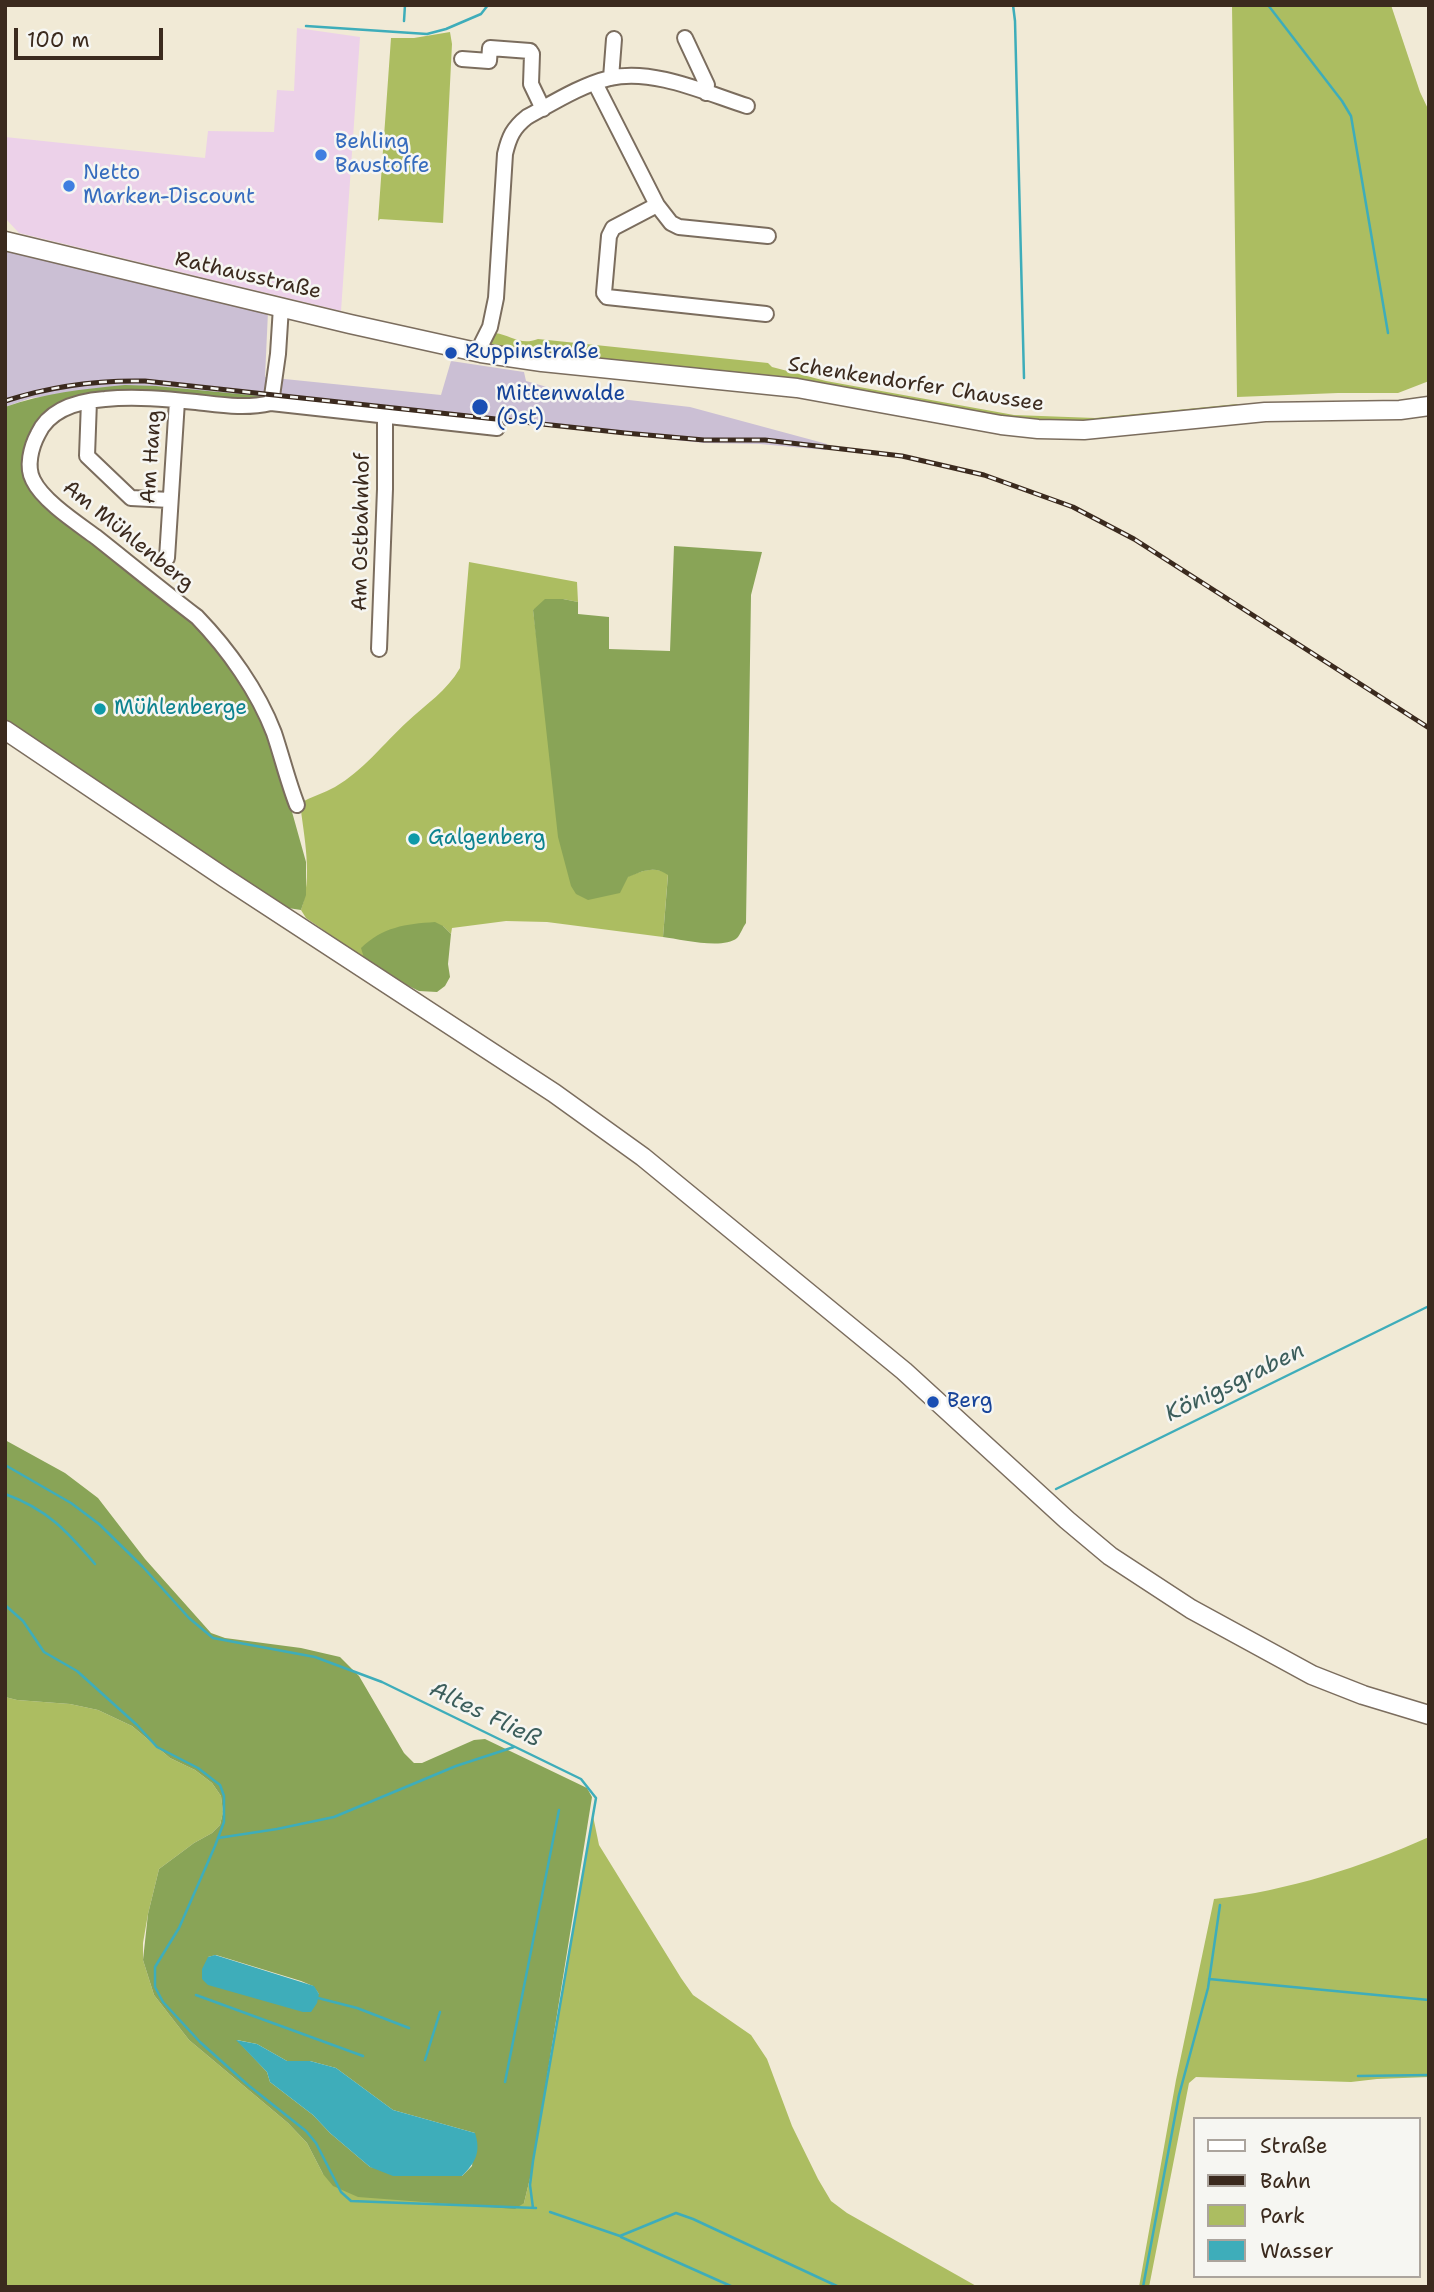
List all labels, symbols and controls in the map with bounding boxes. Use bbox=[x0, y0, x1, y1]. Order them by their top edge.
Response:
scale bar bbox=[18, 14, 166, 58]
text: 100 m bbox=[27, 26, 90, 54]
place label: Behling Baustoffe bbox=[335, 130, 430, 180]
marker: Behling Baustoffe bbox=[313, 147, 329, 163]
place label: Netto Marken-Discount bbox=[83, 161, 255, 211]
marker: Netto Marken-Discount bbox=[61, 178, 77, 194]
street label: Rathausstraße bbox=[172, 247, 324, 305]
place label: Ruppinstraße bbox=[465, 340, 599, 366]
marker: Ruppinstraße bbox=[443, 345, 459, 361]
street label: Schenkendorfer Chaussee bbox=[786, 352, 1046, 418]
place label: Mittenwalde (Ost) bbox=[496, 382, 625, 432]
marker: Mittenwalde (Ost) bbox=[470, 397, 490, 417]
street label: Am Hang bbox=[136, 409, 168, 505]
street label: Am Ostbahnhof bbox=[348, 453, 376, 611]
street label: Am Mühlenberg bbox=[57, 475, 199, 597]
place label: Mühlenberge bbox=[114, 696, 247, 722]
marker: Mühlenberge bbox=[92, 701, 108, 717]
place label: Galgenberg bbox=[428, 826, 546, 852]
marker: Galgenberg bbox=[406, 831, 422, 847]
water label: Königsgraben bbox=[1161, 1337, 1309, 1429]
place label: Berg bbox=[947, 1389, 993, 1415]
marker: Berg bbox=[925, 1394, 941, 1410]
water label: Altes Fließ bbox=[425, 1676, 545, 1754]
legend bbox=[1192, 2117, 1420, 2278]
text: Straße bbox=[1260, 2132, 1328, 2160]
text: Bahn bbox=[1260, 2167, 1311, 2195]
text: Park bbox=[1260, 2202, 1305, 2230]
text: Wasser bbox=[1260, 2237, 1334, 2265]

